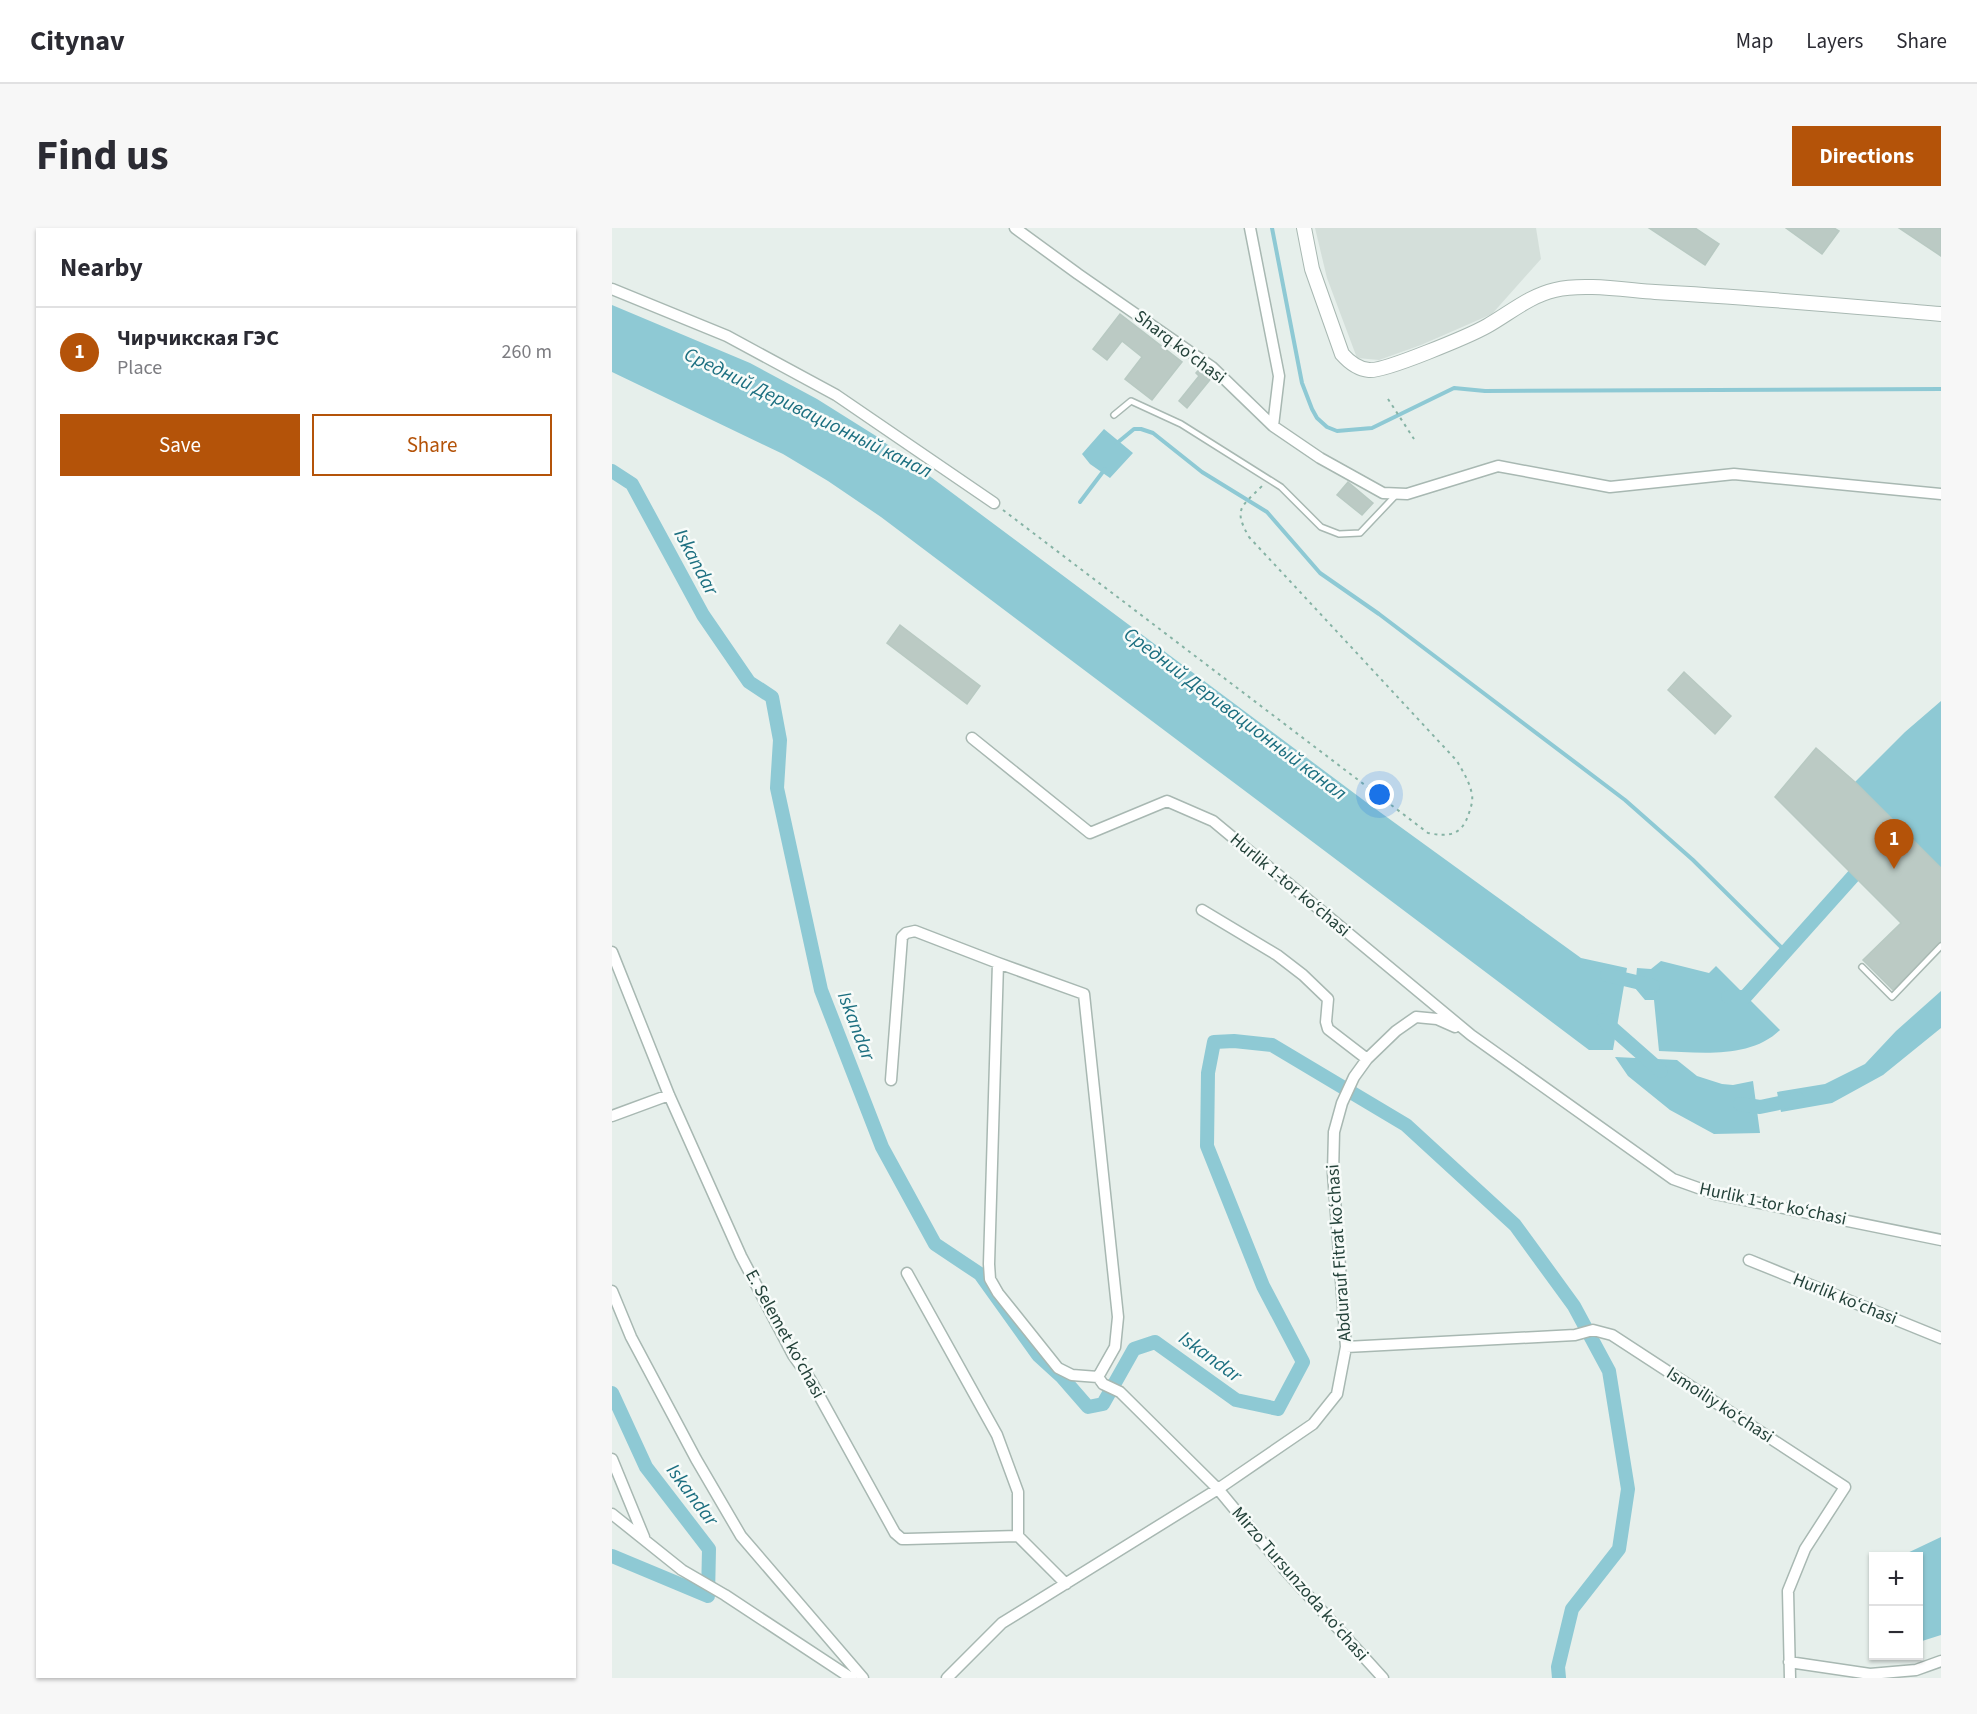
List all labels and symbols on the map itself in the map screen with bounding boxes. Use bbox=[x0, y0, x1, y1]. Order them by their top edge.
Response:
street label: Sharq ko'chasi bbox=[1129, 304, 1231, 390]
water label: Средний Деривационный канал bbox=[679, 341, 937, 485]
water label: Iskandar bbox=[667, 524, 726, 601]
water label: Средний Деривационный канал bbox=[1118, 621, 1352, 807]
your location bbox=[1365, 780, 1394, 809]
pin: 1 bbox=[1874, 820, 1914, 869]
street label: Hurlik 1-tor ko‘chasi bbox=[1225, 827, 1355, 943]
water label: Iskandar bbox=[830, 988, 882, 1066]
street label: Abdurauf Fitrat ko‘chasi bbox=[1320, 1163, 1358, 1343]
street label: Hurlik 1-tor ko‘chasi bbox=[1697, 1176, 1849, 1232]
street label: E. Selemet ko‘chasi bbox=[739, 1265, 831, 1403]
street label: Hurlik ko‘chasi bbox=[1789, 1267, 1901, 1331]
water label: Iskandar bbox=[1173, 1325, 1248, 1390]
street label: Ismoiliy ko‘chasi bbox=[1661, 1361, 1779, 1449]
water label: Iskandar bbox=[659, 1458, 725, 1533]
street label: Mirzo Tursunzoda ko‘chasi bbox=[1226, 1501, 1374, 1667]

